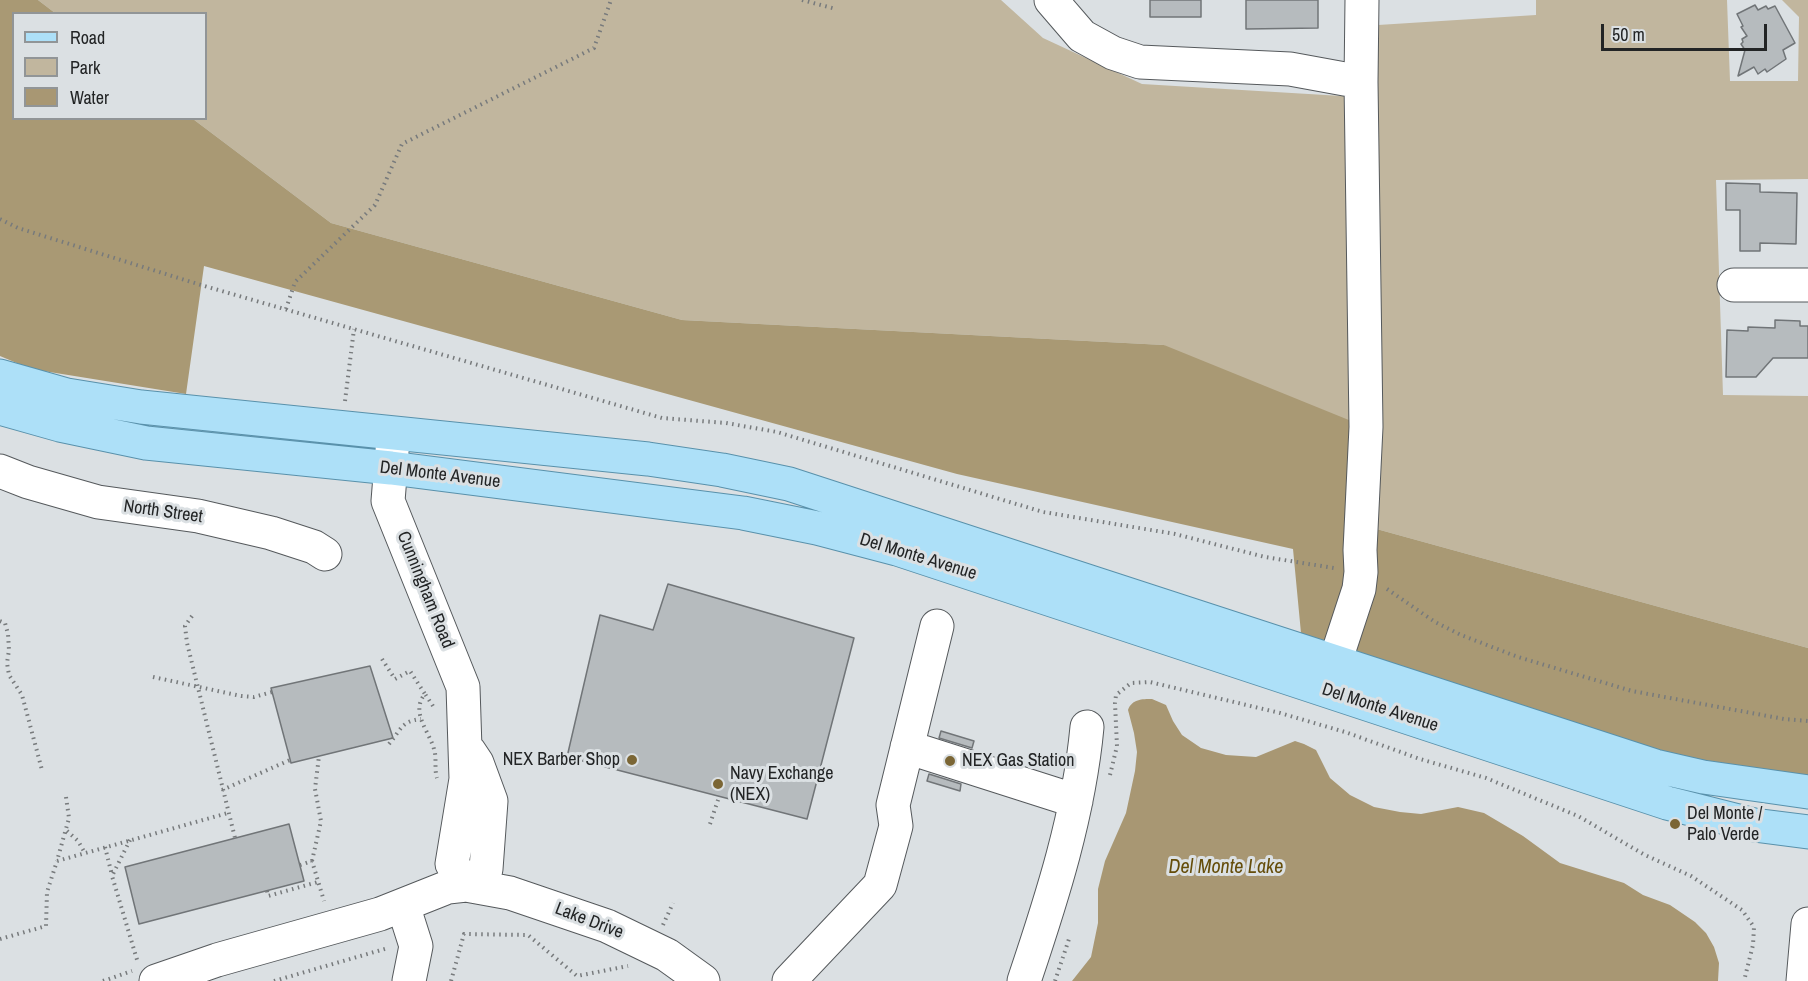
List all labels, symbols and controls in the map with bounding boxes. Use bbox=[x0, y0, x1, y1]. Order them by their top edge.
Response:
legend bbox=[12, 12, 207, 120]
scale bar bbox=[1604, 12, 1770, 50]
text: 50 m bbox=[1612, 22, 1645, 47]
text: Road bbox=[70, 25, 105, 50]
text: Park bbox=[70, 55, 100, 80]
text: Water bbox=[70, 85, 109, 110]
street label: Del Monte Avenue bbox=[379, 457, 501, 493]
street label: North Street bbox=[122, 496, 204, 528]
street label: Cunningham Road bbox=[392, 529, 458, 651]
street label: Del Monte Avenue bbox=[857, 529, 979, 585]
street label: Del Monte Avenue bbox=[1319, 679, 1441, 737]
place label: NEX Barber Shop bbox=[503, 749, 620, 771]
place label: NEX Gas Station bbox=[962, 750, 1074, 772]
marker: NEX Barber Shop bbox=[625, 753, 639, 767]
marker: NEX Gas Station bbox=[943, 754, 957, 768]
place label: Navy Exchange (NEX) bbox=[730, 763, 833, 806]
marker: Navy Exchange (NEX) bbox=[711, 777, 725, 791]
place label: Del Monte / Palo Verde bbox=[1687, 803, 1762, 846]
marker: Del Monte / Palo Verde bbox=[1668, 817, 1682, 831]
water label: Del Monte Lake bbox=[1169, 856, 1283, 880]
street label: Lake Drive bbox=[552, 898, 626, 944]

